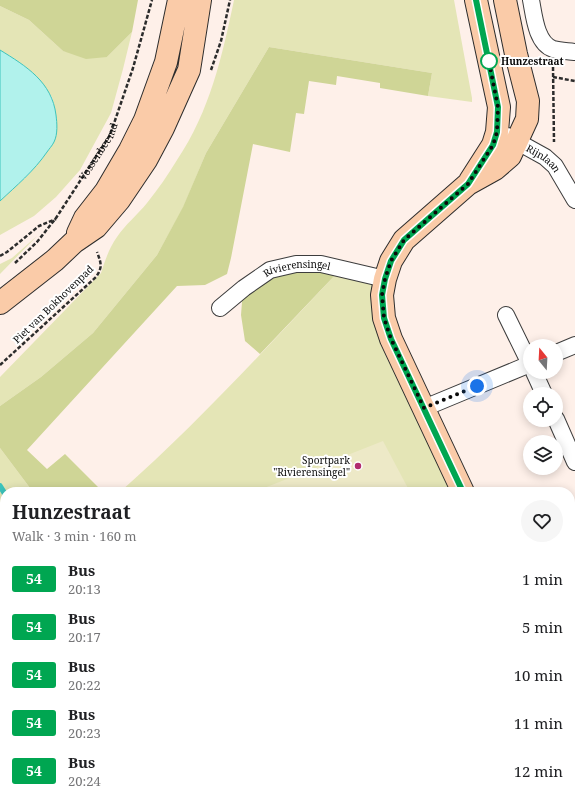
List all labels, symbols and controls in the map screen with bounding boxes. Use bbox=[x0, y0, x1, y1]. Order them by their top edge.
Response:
marker: Hunzestraat bbox=[480, 52, 498, 70]
place label: Hunzestraat bbox=[501, 54, 563, 68]
street label: Vossenbeemd bbox=[75, 121, 121, 183]
street label: Rijnlaan bbox=[524, 141, 564, 175]
street label: Rivierensingel bbox=[260, 257, 332, 280]
street label: Piet van Bokhovenpad bbox=[10, 262, 96, 346]
north arrow bbox=[523, 339, 563, 379]
map controls bbox=[523, 339, 563, 475]
your location bbox=[467, 376, 487, 396]
button: locate bbox=[523, 387, 563, 427]
button: layers bbox=[523, 435, 563, 475]
place label: Sportpark "Rivierensingel" bbox=[273, 453, 350, 479]
marker: Sportpark "Rivierensingel" bbox=[353, 461, 363, 471]
text: Hunzestraat bbox=[12, 499, 131, 525]
button: heart bbox=[521, 500, 563, 542]
text: Walk · 3 min · 160 m bbox=[12, 527, 137, 545]
text: Bus bbox=[68, 560, 95, 580]
text: 54 bbox=[26, 569, 42, 588]
text: 1 min bbox=[522, 569, 563, 589]
text: 20:13 bbox=[68, 580, 101, 598]
text: Bus bbox=[68, 608, 95, 628]
text: 54 bbox=[26, 617, 42, 636]
text: 5 min bbox=[522, 617, 563, 637]
text: 20:17 bbox=[68, 628, 101, 646]
text: Bus bbox=[68, 656, 95, 676]
text: 54 bbox=[26, 665, 42, 684]
text: 10 min bbox=[514, 665, 563, 685]
text: 20:22 bbox=[68, 676, 101, 694]
text: Bus bbox=[68, 704, 95, 724]
text: 54 bbox=[26, 713, 42, 732]
text: 11 min bbox=[514, 713, 563, 733]
text: 20:23 bbox=[68, 724, 101, 742]
text: Bus bbox=[68, 752, 95, 772]
text: 54 bbox=[26, 761, 42, 780]
text: 12 min bbox=[514, 761, 563, 781]
text: 20:24 bbox=[68, 772, 101, 790]

